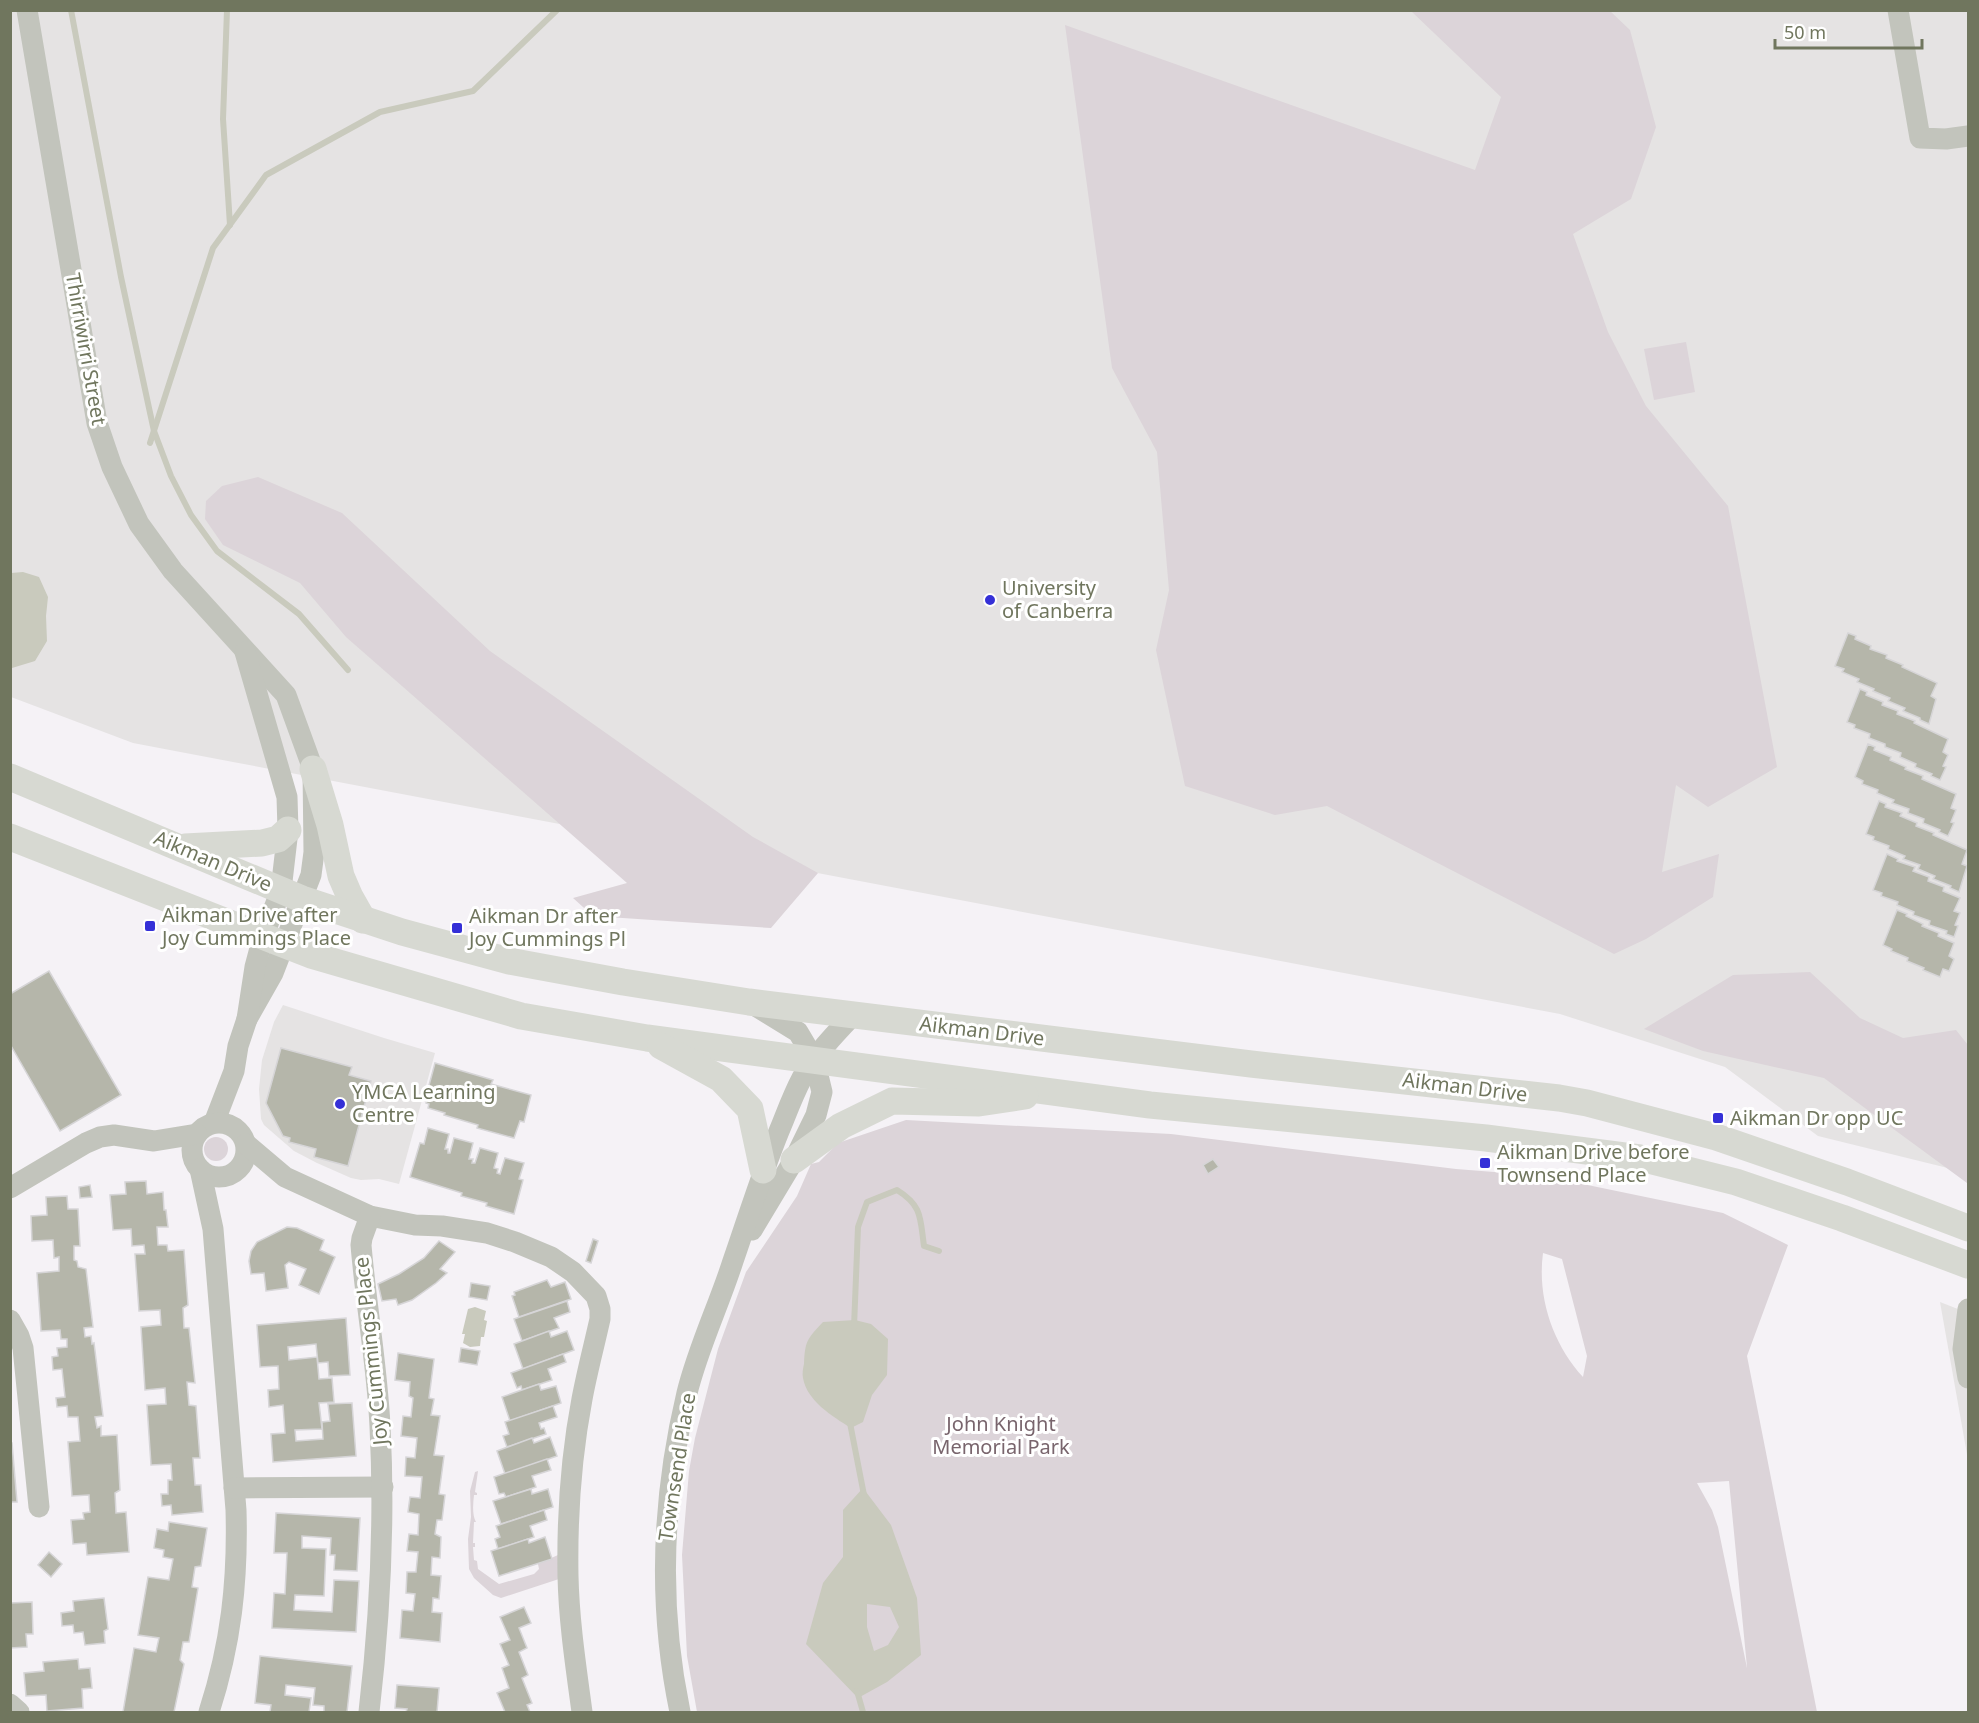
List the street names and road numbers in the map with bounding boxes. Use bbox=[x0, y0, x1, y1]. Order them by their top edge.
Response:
street label: Thirriwirri Street bbox=[60, 271, 113, 427]
street label: Aikman Drive bbox=[150, 824, 276, 897]
street label: Aikman Drive bbox=[918, 1009, 1046, 1052]
street label: Aikman Drive bbox=[1401, 1065, 1529, 1108]
street label: Joy Cummings Place bbox=[347, 1256, 394, 1448]
street label: Townsend Place bbox=[651, 1391, 702, 1543]

